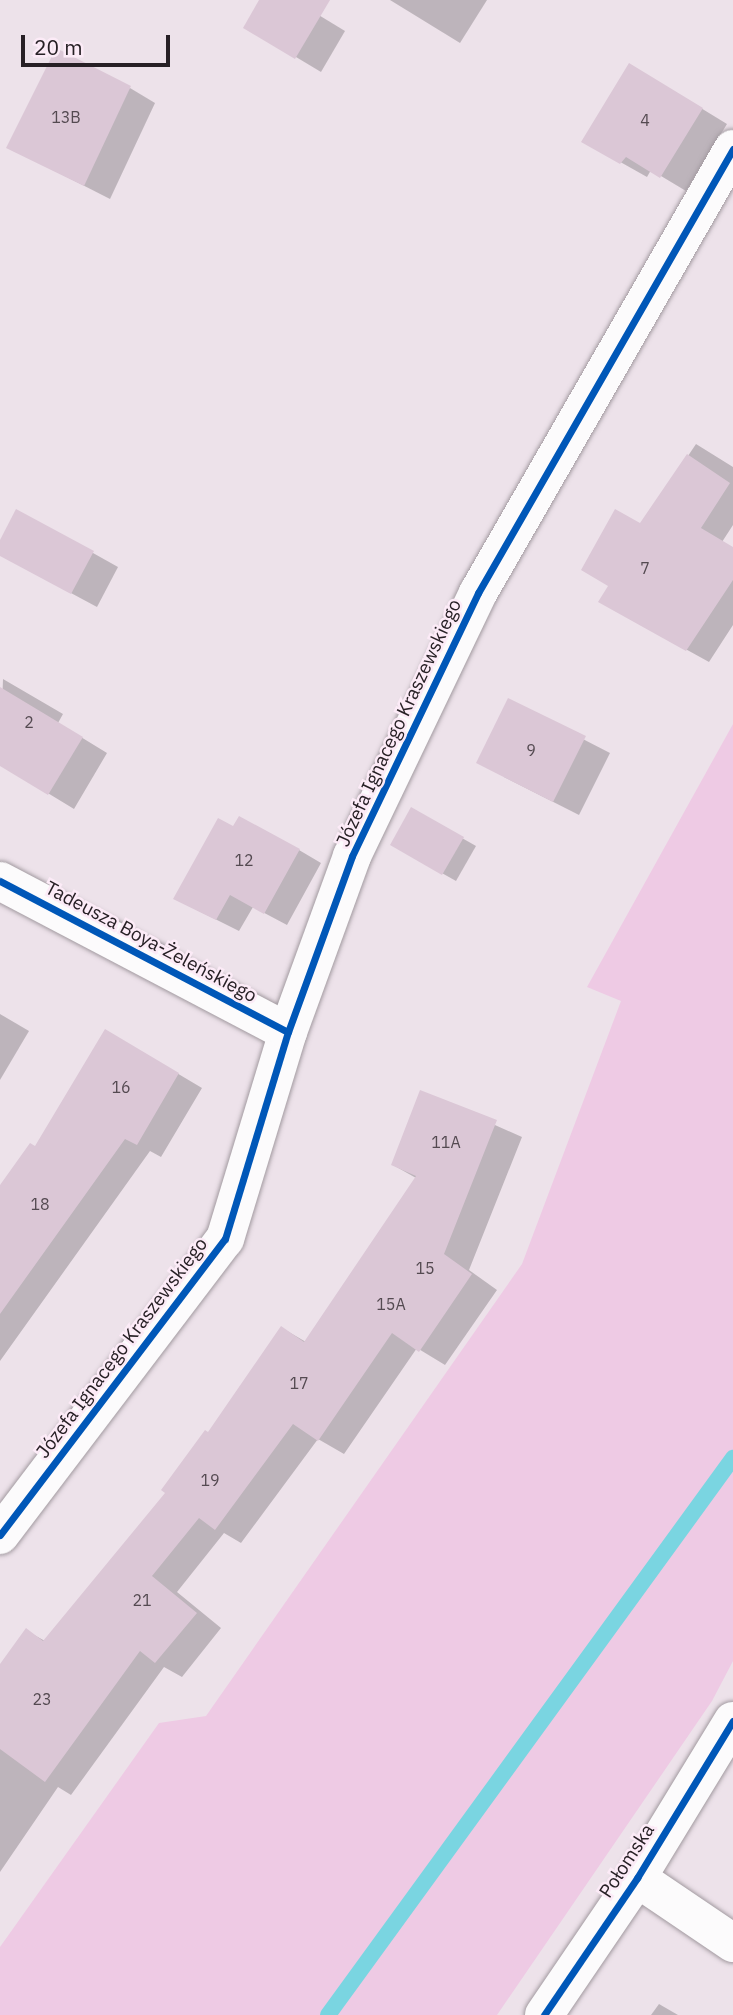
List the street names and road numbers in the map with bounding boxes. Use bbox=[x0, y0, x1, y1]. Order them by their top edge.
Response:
street label: Józefa Ignacego Kraszewskiego bbox=[332, 596, 466, 850]
street label: Tadeusza Boya-Żeleńskiego bbox=[41, 876, 261, 1008]
street label: Józefa Ignacego Kraszewskiego bbox=[32, 1233, 212, 1463]
street label: Połomska bbox=[595, 1820, 659, 1902]

